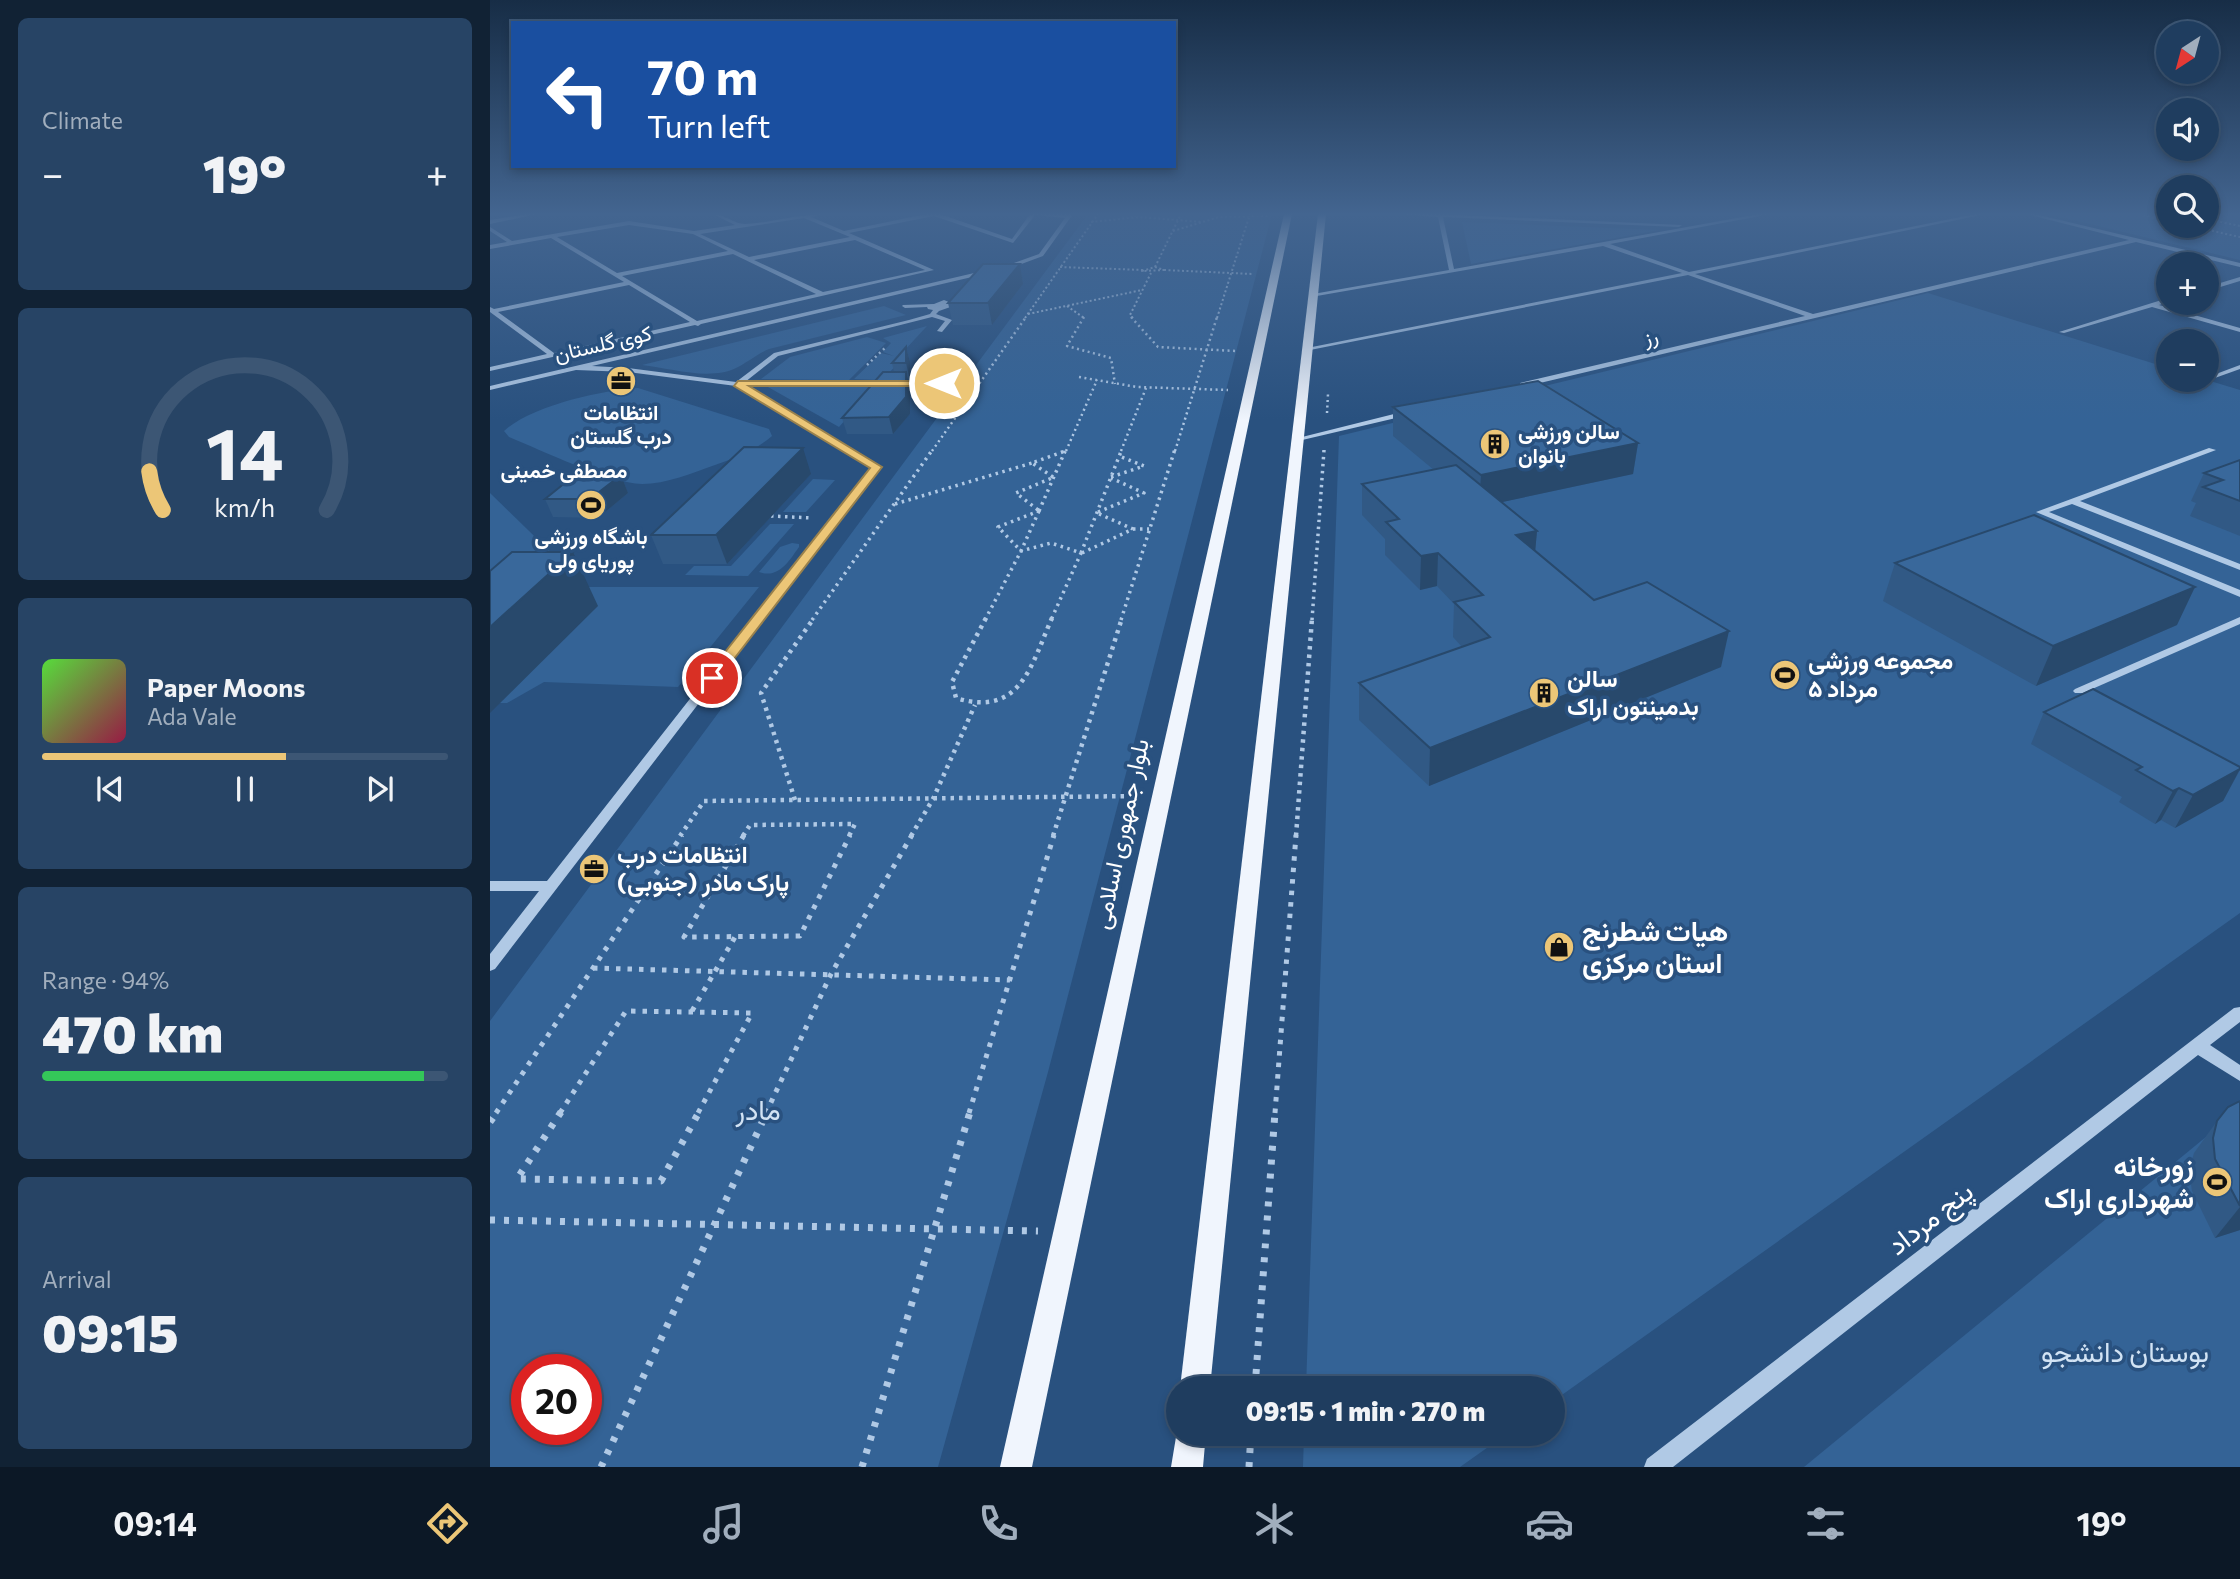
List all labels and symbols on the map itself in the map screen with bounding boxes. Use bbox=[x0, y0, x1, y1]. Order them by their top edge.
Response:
north arrow bbox=[2156, 21, 2219, 84]
street label: کوی گلستان bbox=[552, 319, 654, 368]
street label: رز bbox=[1640, 322, 1661, 351]
position arrow bbox=[907, 346, 981, 420]
office icon: انتظامات درب گلستان bbox=[604, 364, 638, 398]
place label: انتظامات درب گلستان bbox=[570, 399, 672, 450]
place label: سالن ورزشی بانوان bbox=[1518, 418, 1620, 469]
building icon: سالن ورزشی بانوان bbox=[1478, 427, 1512, 461]
district label: مصطفی خمینی bbox=[501, 457, 627, 483]
sports icon: باشگاه ورزشی پوریای ولی bbox=[574, 488, 608, 522]
place label: باشگاه ورزشی پوریای ولی bbox=[534, 523, 648, 575]
place label: مجموعه ورزشی ۵ مرداد bbox=[1808, 645, 1953, 704]
pin bbox=[682, 648, 742, 708]
sports icon: مجموعه ورزشی ۵ مرداد bbox=[1768, 658, 1802, 692]
place label: سالن بدمینتون اراک bbox=[1567, 663, 1699, 722]
building icon: سالن بدمینتون اراک bbox=[1527, 676, 1561, 710]
street label: بلوار جمهوری اسلامی bbox=[1085, 736, 1156, 932]
place label: انتظامات درب پارک مادر (جنوبی) bbox=[617, 839, 789, 899]
office icon: انتظامات درب پارک مادر (جنوبی) bbox=[577, 852, 611, 886]
place label: هیات شطرنج استان مرکزی bbox=[1582, 913, 1728, 981]
shop icon: هیات شطرنج استان مرکزی bbox=[1542, 930, 1576, 964]
park label: مادر bbox=[734, 1092, 781, 1128]
place label: زورخانه شهرداری اراک bbox=[2044, 1148, 2194, 1216]
sports icon: زورخانه شهرداری اراک bbox=[2200, 1165, 2234, 1199]
street label: پنج مرداد bbox=[1880, 1173, 1982, 1264]
park label: بوستان دانشجو bbox=[2041, 1334, 2209, 1370]
speed limit sign: 20 bbox=[511, 1354, 602, 1445]

